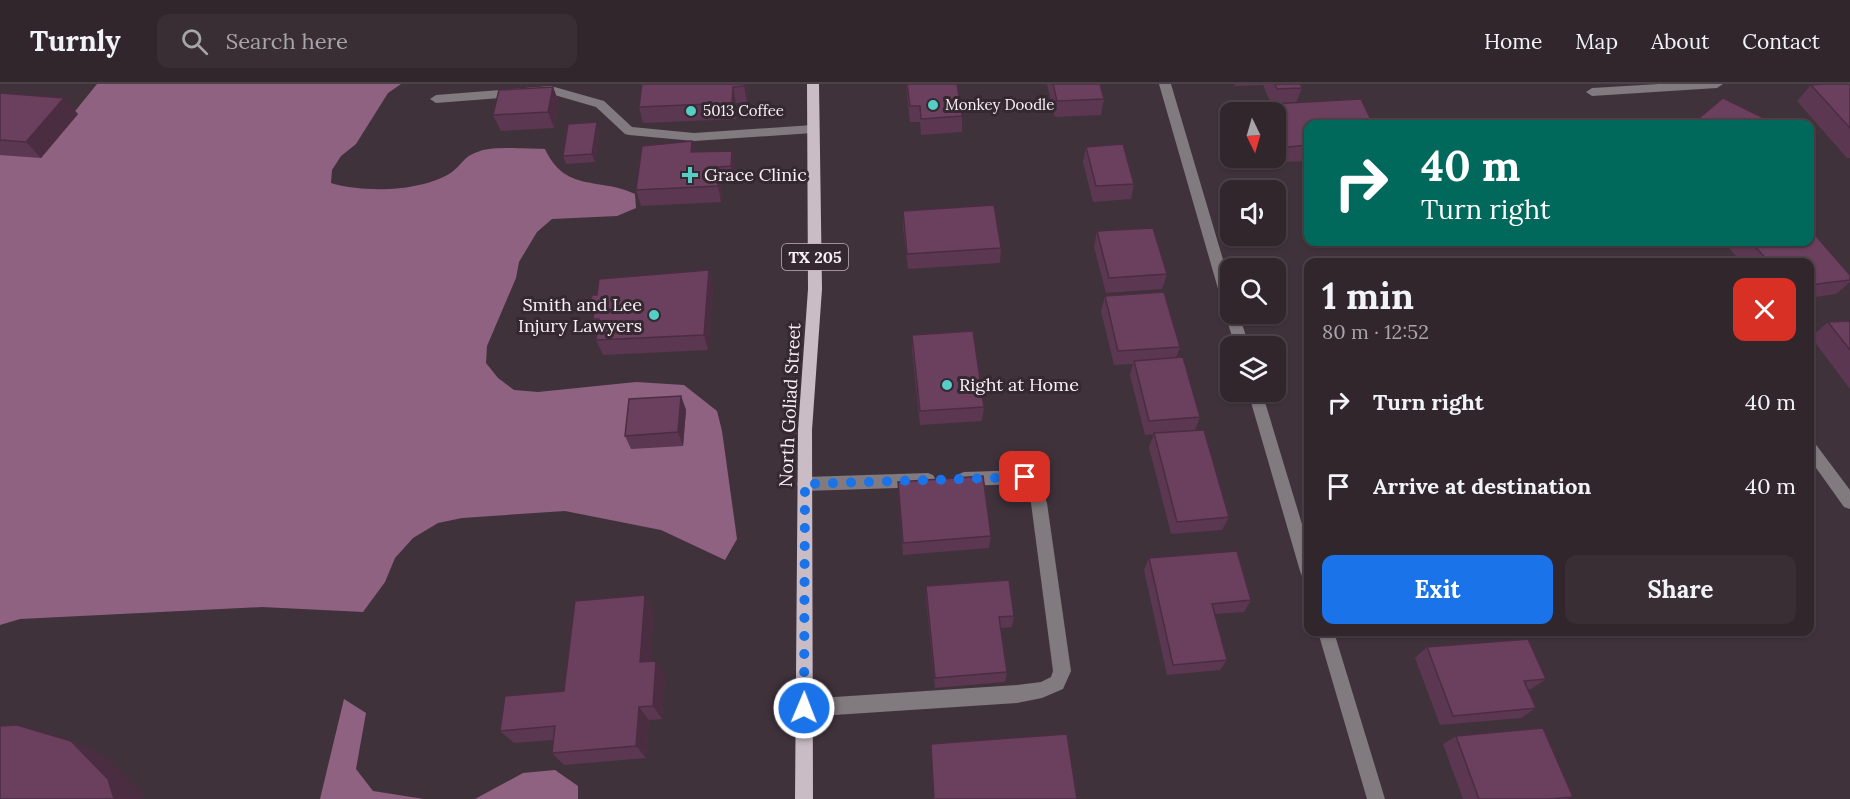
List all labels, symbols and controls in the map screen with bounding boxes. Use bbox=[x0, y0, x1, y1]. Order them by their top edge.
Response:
search box bbox=[157, 14, 577, 68]
text: Turnly bbox=[30, 23, 121, 59]
icon: search bbox=[178, 25, 211, 58]
text: Search here bbox=[226, 27, 348, 55]
text: Home bbox=[1484, 28, 1542, 55]
text: Map bbox=[1575, 28, 1618, 55]
text: About bbox=[1651, 28, 1709, 55]
text: Contact bbox=[1742, 28, 1820, 55]
place label: Monkey Doodle bbox=[945, 95, 1054, 114]
marker: Monkey Doodle bbox=[926, 98, 940, 112]
place label: 5013 Coffee bbox=[703, 101, 784, 120]
north arrow bbox=[1220, 102, 1286, 168]
map controls bbox=[1220, 102, 1286, 402]
marker: 5013 Coffee bbox=[684, 104, 698, 118]
text: 40 m bbox=[1421, 139, 1520, 193]
icon: right bbox=[1322, 144, 1400, 222]
place label: Grace Clinic bbox=[704, 163, 807, 186]
marker: Grace Clinic bbox=[681, 166, 699, 184]
button: sound bbox=[1220, 180, 1286, 246]
text: Turn right bbox=[1421, 192, 1550, 226]
road number: TX 205 bbox=[782, 244, 848, 270]
button: search bbox=[1220, 258, 1286, 324]
text: 1 min bbox=[1322, 273, 1414, 319]
button: close bbox=[1733, 278, 1796, 341]
place label: Smith and Lee Injury Lawyers bbox=[518, 293, 642, 337]
marker: Smith and Lee Injury Lawyers bbox=[647, 308, 661, 322]
text: 80 m · 12:52 bbox=[1322, 319, 1429, 344]
street label: North Goliad Street bbox=[774, 322, 805, 488]
button: layers bbox=[1220, 336, 1286, 402]
place label: Right at Home bbox=[959, 373, 1079, 396]
marker: Right at Home bbox=[940, 378, 954, 392]
icon: right bbox=[1322, 386, 1355, 419]
text: Turn right bbox=[1373, 388, 1484, 416]
text: 40 m bbox=[1745, 388, 1796, 416]
pin bbox=[999, 451, 1050, 502]
icon: arrive bbox=[1008, 460, 1041, 493]
icon: arrive bbox=[1322, 470, 1355, 503]
text: Arrive at destination bbox=[1373, 472, 1591, 500]
text: 40 m bbox=[1745, 472, 1796, 500]
button: Exit bbox=[1322, 555, 1553, 624]
button: Share bbox=[1565, 555, 1796, 624]
position arrow bbox=[772, 676, 836, 740]

